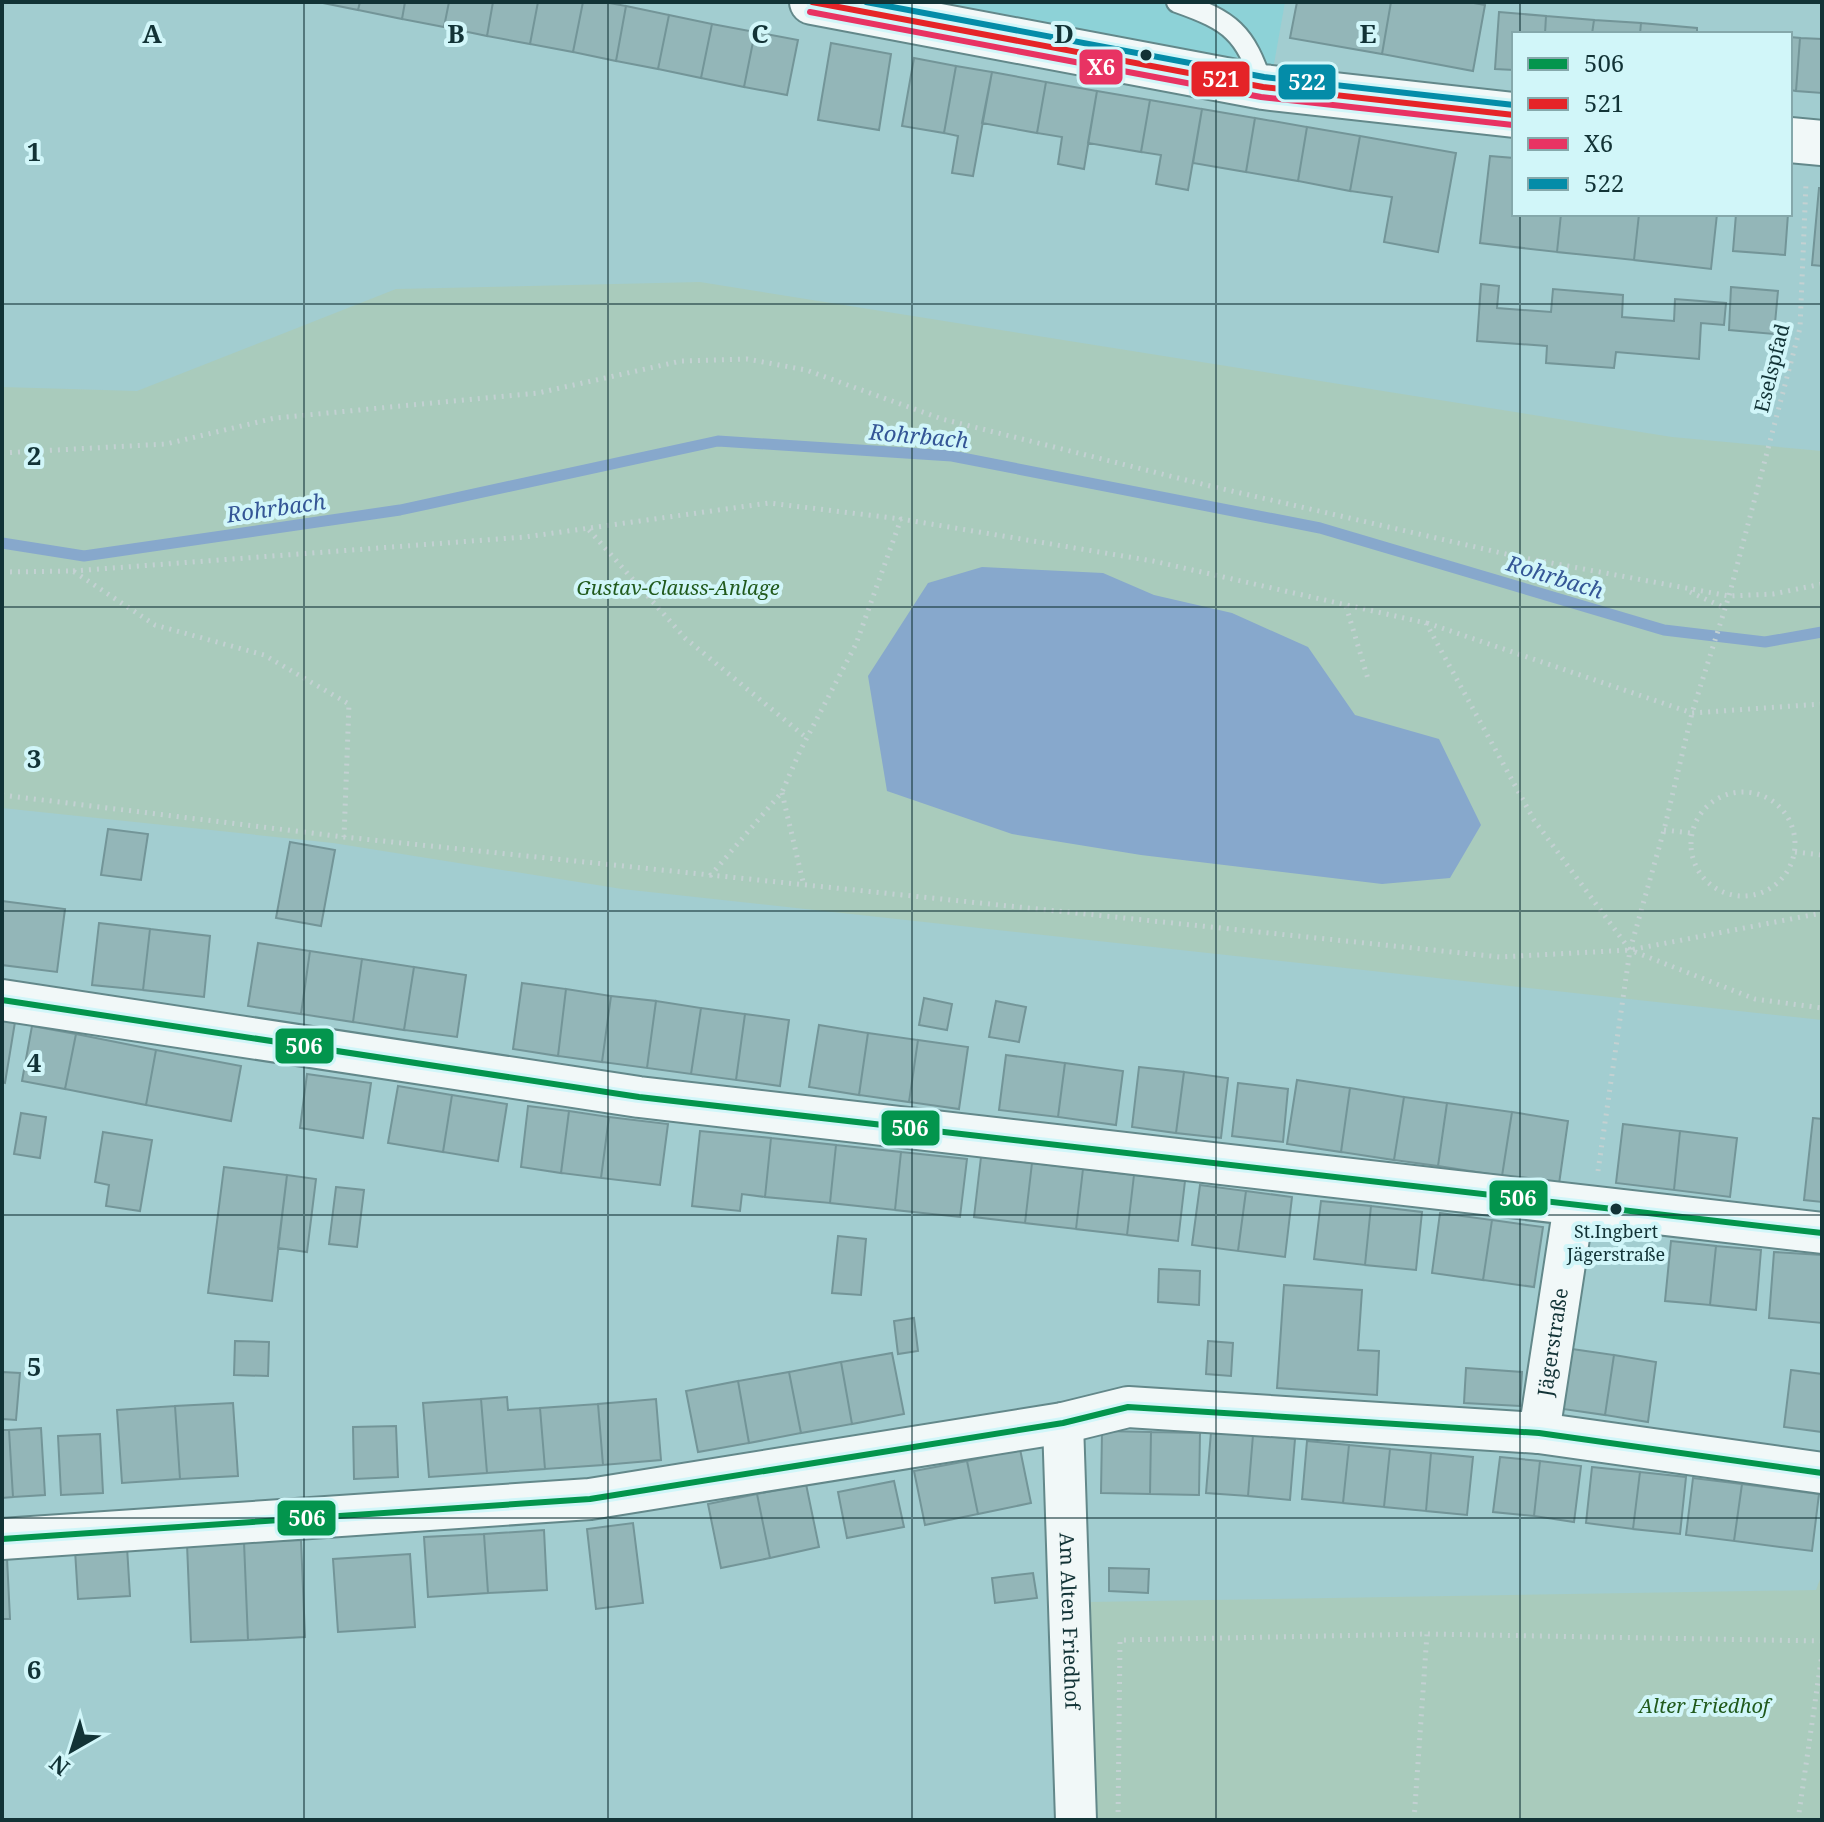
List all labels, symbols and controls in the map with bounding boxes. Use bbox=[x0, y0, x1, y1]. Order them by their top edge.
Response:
text: A bbox=[142, 15, 162, 51]
text: B bbox=[447, 15, 465, 51]
text: C bbox=[751, 15, 769, 51]
text: D bbox=[1054, 15, 1074, 51]
text: E bbox=[1360, 15, 1377, 51]
legend bbox=[1512, 32, 1792, 216]
text: 506 bbox=[1584, 46, 1624, 79]
unlabelled marker bbox=[1138, 47, 1154, 63]
line badge: X6 bbox=[1078, 48, 1124, 86]
text: X6 bbox=[1087, 51, 1115, 81]
line badge: 521 bbox=[1190, 60, 1251, 98]
text: 521 bbox=[1202, 63, 1240, 93]
line badge: 522 bbox=[1277, 63, 1337, 101]
text: 522 bbox=[1288, 66, 1326, 96]
text: 521 bbox=[1584, 86, 1624, 119]
text: X6 bbox=[1584, 126, 1613, 159]
text: 1 bbox=[27, 133, 41, 169]
text: 522 bbox=[1584, 166, 1624, 199]
street label: Eselspfad bbox=[1747, 321, 1796, 415]
water label: Rohrbach bbox=[867, 416, 970, 454]
text: 2 bbox=[27, 437, 41, 473]
water label: Rohrbach bbox=[223, 485, 327, 529]
water label: Rohrbach bbox=[1502, 547, 1607, 605]
park label: Gustav-Clauss-Anlage bbox=[576, 574, 780, 601]
text: 3 bbox=[27, 740, 41, 776]
line badge: 506 bbox=[274, 1027, 335, 1065]
text: 506 bbox=[285, 1030, 323, 1060]
text: 4 bbox=[27, 1044, 42, 1080]
line badge: 506 bbox=[880, 1109, 941, 1147]
text: 506 bbox=[891, 1112, 929, 1142]
line badge: 506 bbox=[1488, 1179, 1549, 1217]
text: 506 bbox=[1499, 1182, 1537, 1212]
marker: St.Ingbert Jägerstraße bbox=[1608, 1201, 1624, 1217]
place label: St.Ingbert Jägerstraße bbox=[1566, 1219, 1665, 1266]
street label: Jägerstraße bbox=[1531, 1286, 1574, 1399]
text: 5 bbox=[27, 1348, 41, 1384]
line badge: 506 bbox=[276, 1499, 337, 1537]
text: 506 bbox=[288, 1502, 326, 1532]
street label: Am Alten Friedhof bbox=[1054, 1532, 1086, 1711]
text: 6 bbox=[27, 1651, 41, 1687]
park label: Alter Friedhof bbox=[1637, 1692, 1773, 1719]
north arrow bbox=[32, 1710, 112, 1790]
text: N bbox=[43, 1749, 75, 1783]

